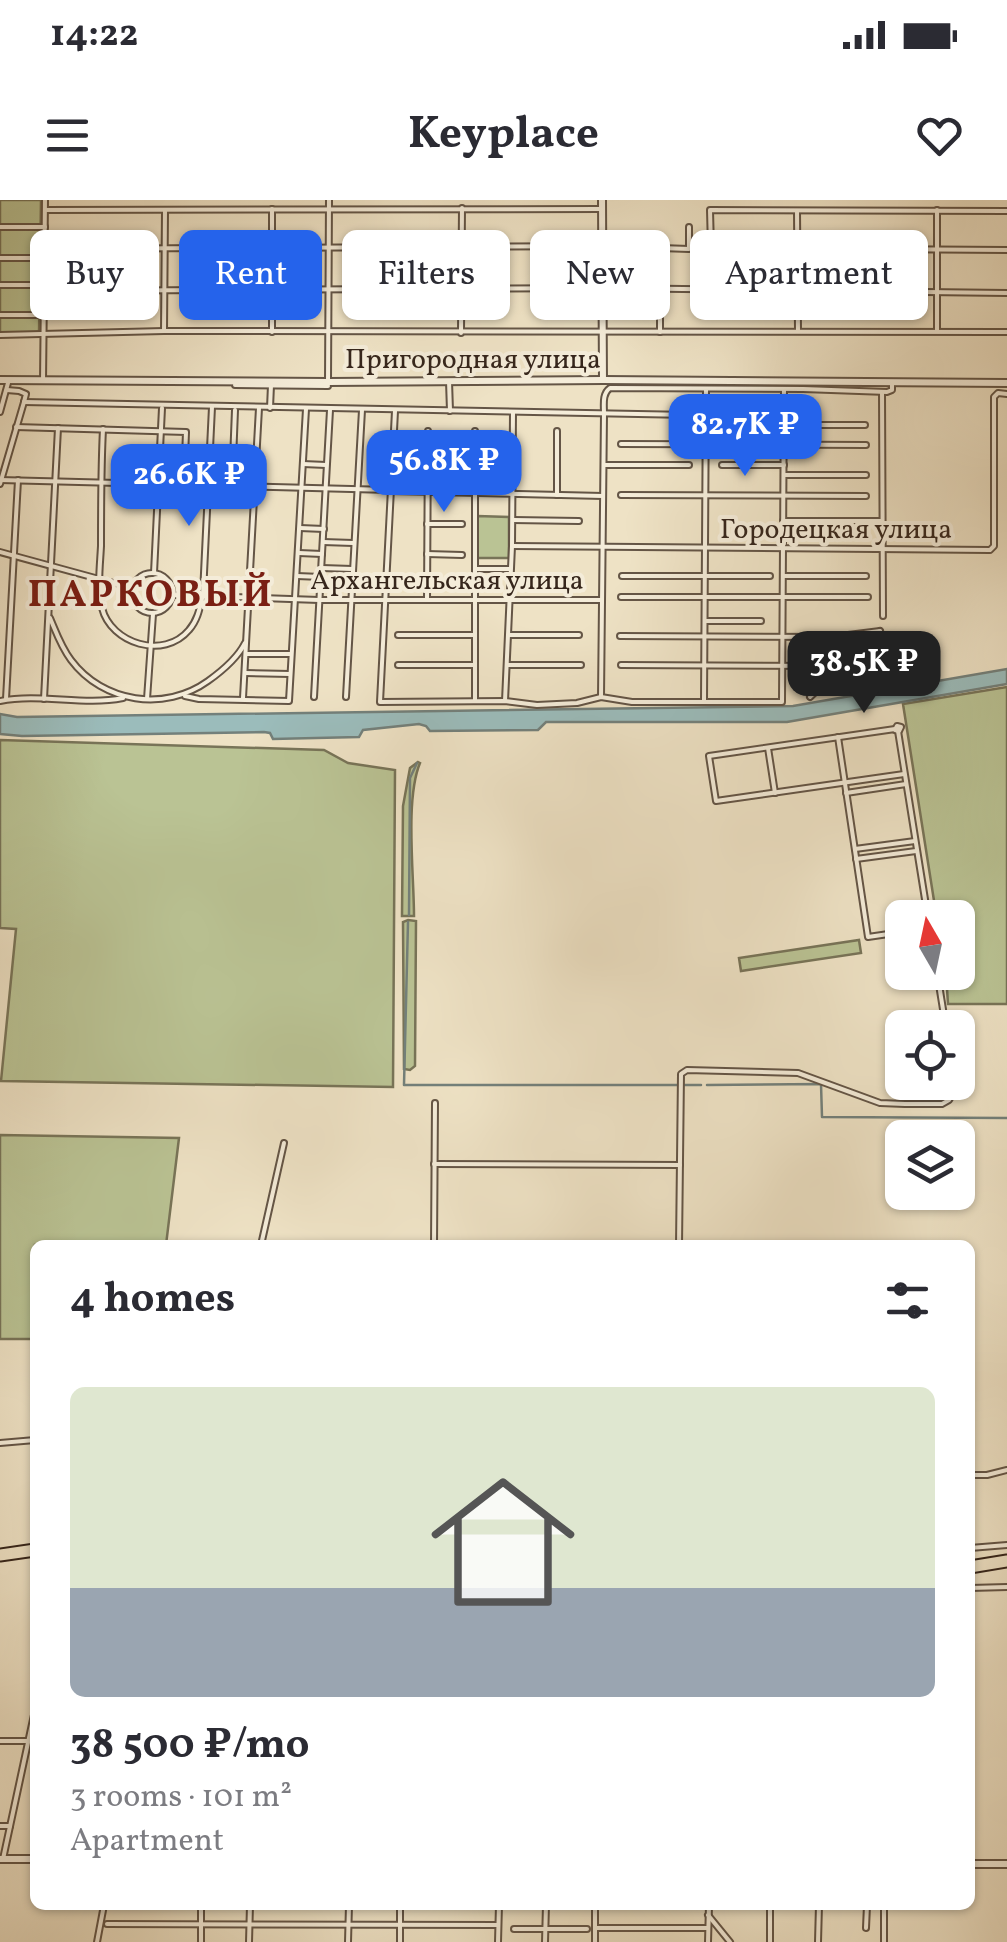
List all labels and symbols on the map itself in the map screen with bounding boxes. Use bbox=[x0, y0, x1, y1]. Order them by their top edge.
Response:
street label: Пригородная улица bbox=[345, 341, 601, 380]
pin: 82.7K ₽ bbox=[653, 394, 837, 479]
pin: 56.8K ₽ bbox=[352, 430, 536, 515]
pin: 26.6K ₽ bbox=[97, 444, 281, 529]
street label: Городецкая улица bbox=[720, 511, 952, 550]
street label: Архангельская улица bbox=[310, 562, 584, 601]
district label: ПАРКОВЫЙ bbox=[28, 570, 274, 623]
pin: 38.5K ₽ bbox=[772, 631, 956, 716]
north arrow bbox=[885, 900, 975, 990]

